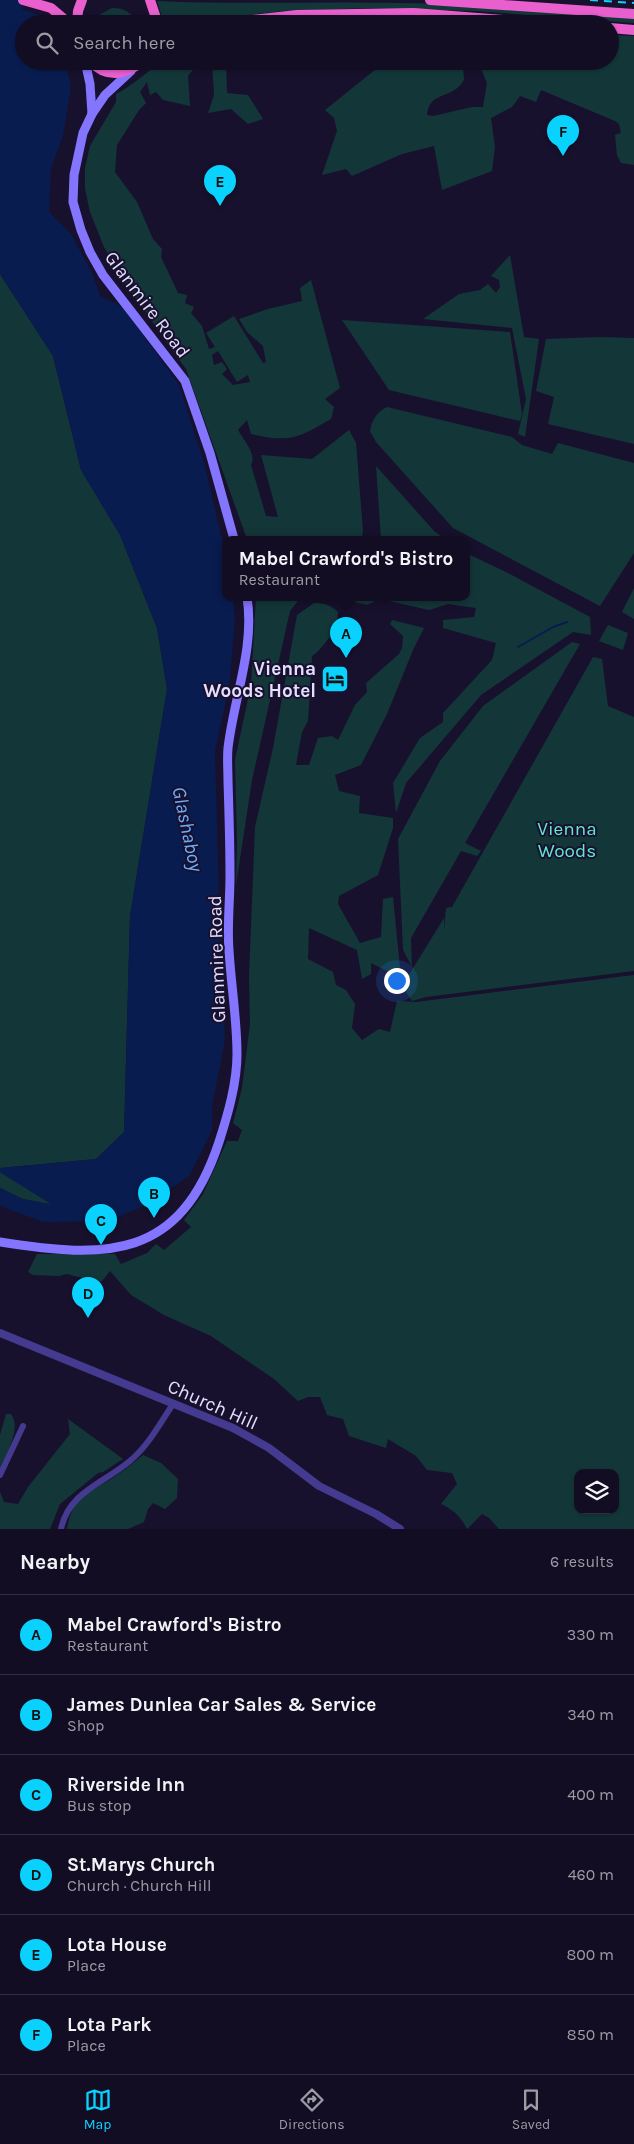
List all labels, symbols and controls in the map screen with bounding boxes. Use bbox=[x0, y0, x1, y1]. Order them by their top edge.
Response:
search box bbox=[15, 15, 619, 70]
icon: search bbox=[33, 29, 61, 57]
text: Search here bbox=[73, 32, 175, 54]
pin: F bbox=[547, 115, 579, 156]
pin: E bbox=[204, 165, 236, 206]
street label: Glanmire Road bbox=[100, 247, 194, 362]
popup bbox=[222, 536, 470, 601]
text: Mabel Crawford's Bistro bbox=[239, 548, 453, 570]
text: Restaurant bbox=[239, 570, 320, 589]
pin: A bbox=[330, 617, 362, 658]
place label: Vienna Woods Hotel bbox=[203, 658, 316, 702]
hotel icon: Vienna Woods Hotel bbox=[320, 664, 350, 694]
water label: Glashaboy bbox=[167, 785, 208, 875]
park label: Vienna Woods bbox=[537, 818, 597, 862]
street label: Glanmire Road bbox=[204, 895, 230, 1023]
your location bbox=[384, 968, 410, 994]
pin: B bbox=[138, 1177, 170, 1218]
pin: C bbox=[85, 1204, 117, 1245]
pin: D bbox=[72, 1277, 104, 1318]
street label: Church Hill bbox=[164, 1375, 261, 1435]
map controls bbox=[574, 1469, 619, 1514]
button: layers bbox=[574, 1469, 619, 1514]
text: Nearby bbox=[20, 1550, 90, 1574]
text: 6 results bbox=[550, 1552, 614, 1571]
text: Mabel Crawford's Bistro bbox=[67, 1614, 281, 1636]
text: A bbox=[31, 1625, 41, 1644]
text: 330 m bbox=[567, 1625, 614, 1644]
text: Restaurant bbox=[67, 1636, 148, 1655]
text: James Dunlea Car Sales & Service bbox=[67, 1694, 376, 1716]
text: B bbox=[31, 1705, 41, 1724]
text: 340 m bbox=[567, 1705, 614, 1724]
text: Shop bbox=[67, 1716, 104, 1735]
text: Riverside Inn bbox=[67, 1774, 185, 1796]
text: C bbox=[31, 1785, 41, 1804]
text: 400 m bbox=[567, 1785, 614, 1804]
text: Bus stop bbox=[67, 1796, 131, 1815]
text: St.Marys Church bbox=[67, 1854, 215, 1876]
text: D bbox=[31, 1865, 41, 1884]
text: 460 m bbox=[568, 1865, 614, 1884]
text: Church · Church Hill bbox=[67, 1876, 211, 1895]
text: Lota House bbox=[67, 1934, 167, 1956]
text: E bbox=[31, 1945, 41, 1964]
text: 800 m bbox=[566, 1945, 614, 1964]
text: Place bbox=[67, 1956, 106, 1975]
text: Lota Park bbox=[67, 2014, 151, 2036]
text: F bbox=[32, 2025, 40, 2044]
text: 850 m bbox=[567, 2025, 614, 2044]
text: Place bbox=[67, 2036, 106, 2055]
tab: Map bbox=[84, 2086, 112, 2133]
tab: Directions bbox=[279, 2086, 345, 2133]
tab: Saved bbox=[512, 2086, 550, 2133]

